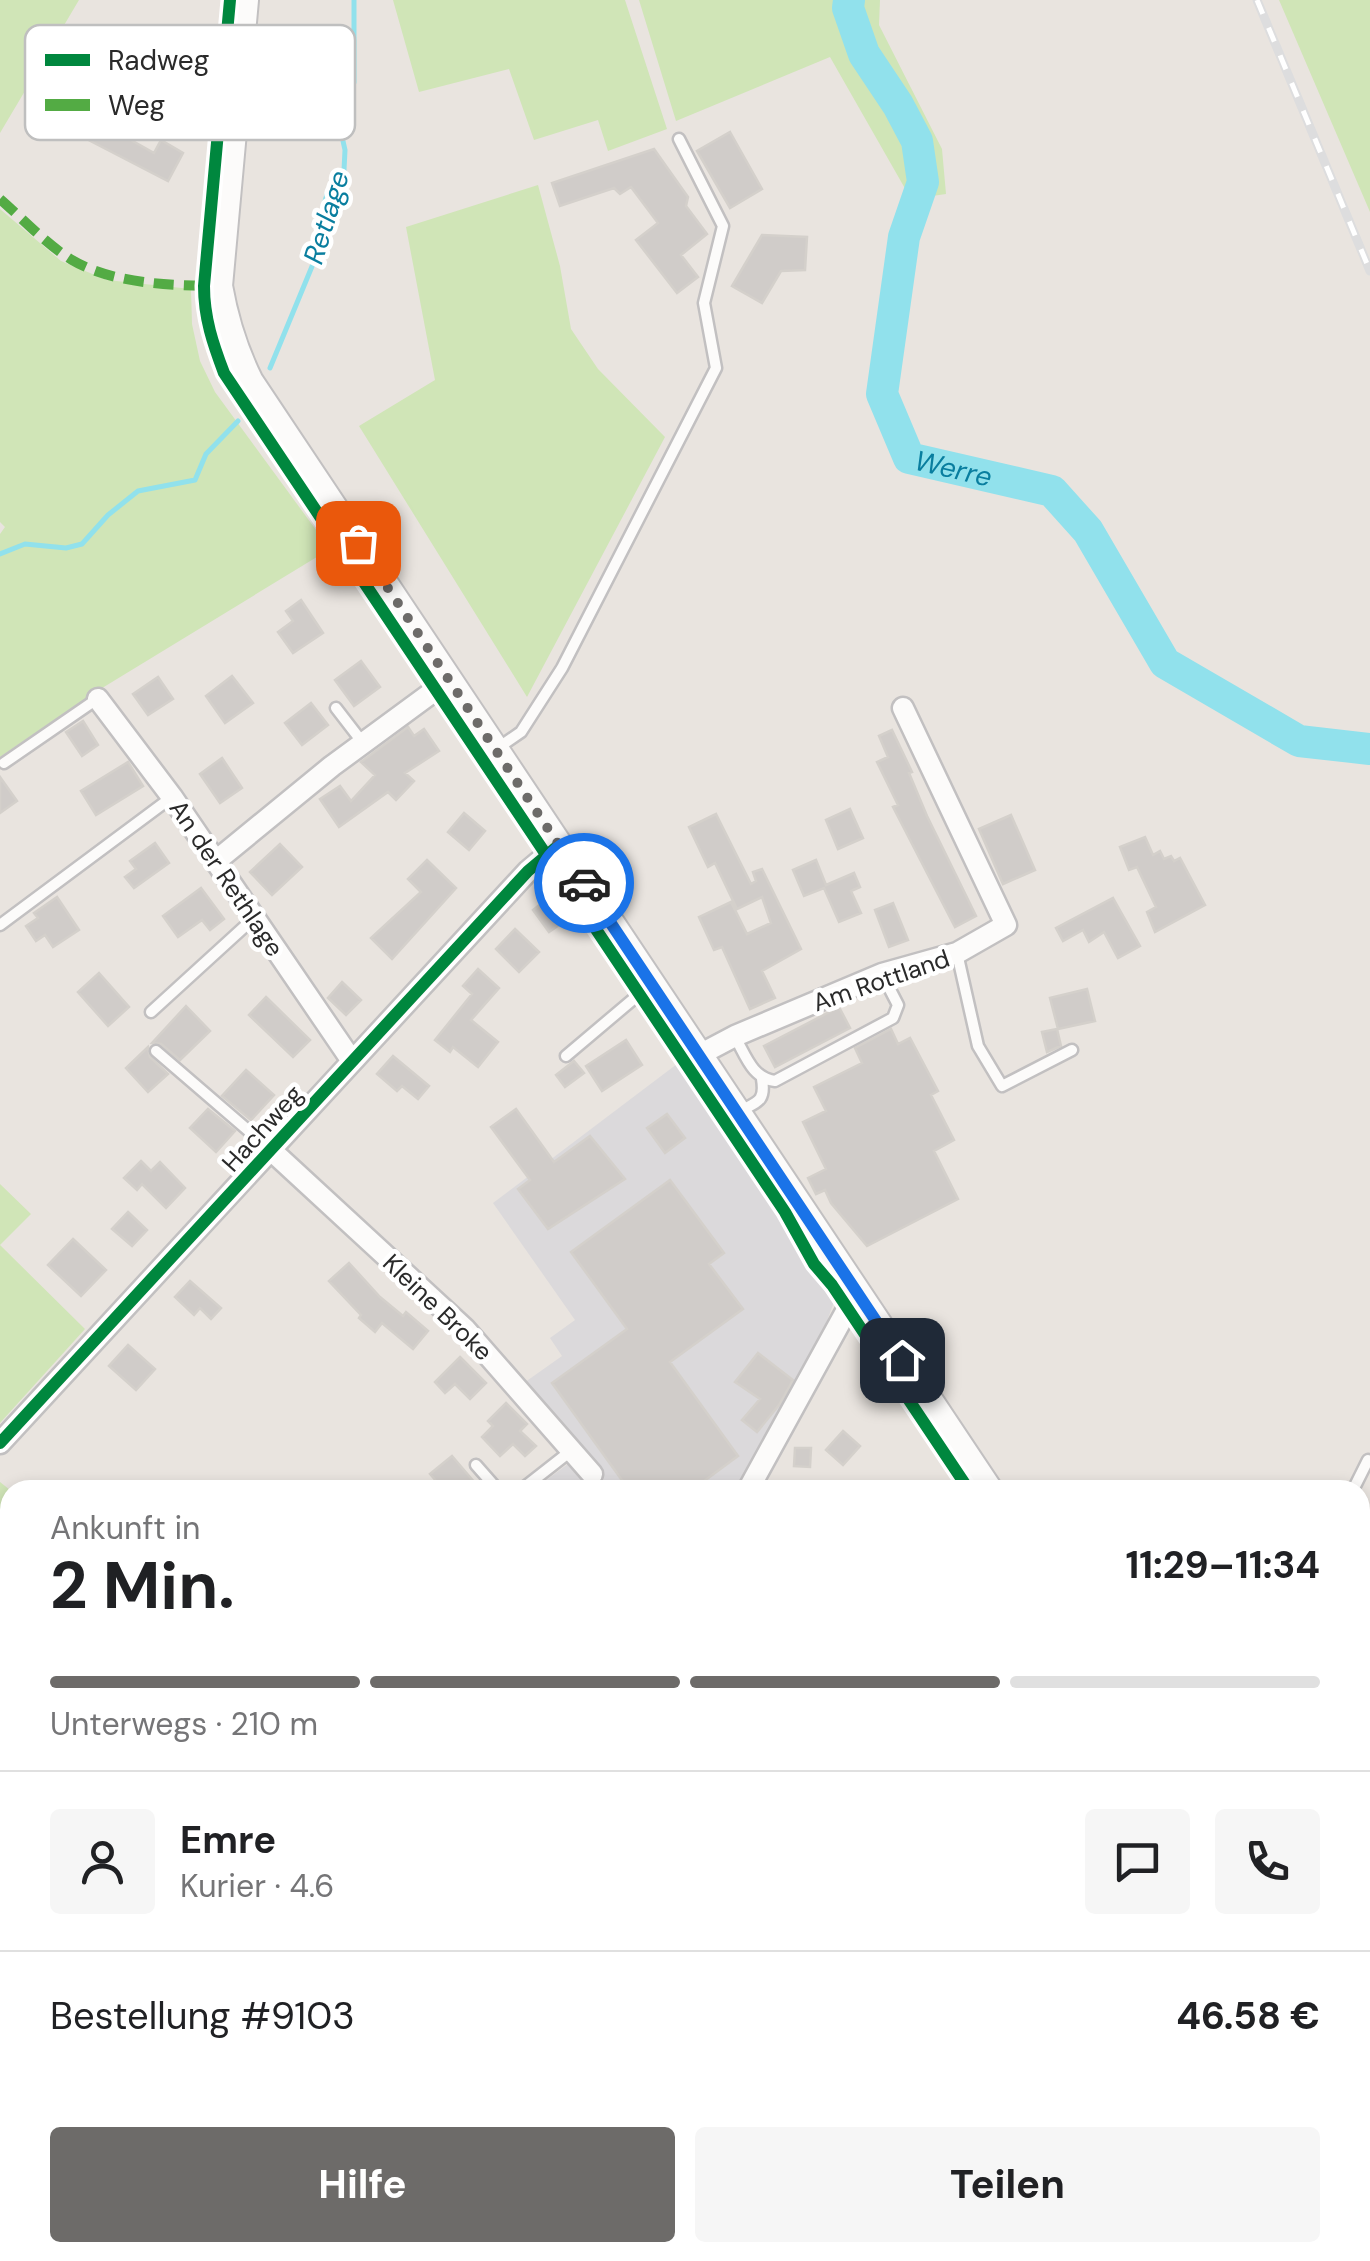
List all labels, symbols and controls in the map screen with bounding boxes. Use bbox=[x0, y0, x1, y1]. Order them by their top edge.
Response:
legend bbox=[25, 25, 355, 140]
text: Radweg bbox=[108, 42, 209, 79]
text: Weg bbox=[108, 87, 165, 124]
water label: Retlage bbox=[295, 166, 358, 268]
water label: Werre bbox=[911, 442, 996, 496]
pin bbox=[316, 501, 401, 586]
icon: bag bbox=[331, 516, 386, 571]
street label: An der Rethlage bbox=[162, 794, 291, 963]
courier bbox=[534, 833, 634, 933]
icon: car bbox=[557, 856, 612, 911]
street label: Am Rottland bbox=[808, 942, 954, 1019]
street label: Hachweg bbox=[215, 1078, 310, 1179]
street label: Kleine Broke bbox=[376, 1247, 500, 1368]
pin bbox=[860, 1318, 945, 1403]
icon: home bbox=[875, 1333, 930, 1388]
text: Ankunft in bbox=[50, 1507, 200, 1549]
text: 11:29–11:34 bbox=[1125, 1540, 1320, 1590]
text: 2 Min. bbox=[50, 1544, 235, 1628]
text: Unterwegs · 210 m bbox=[50, 1703, 318, 1745]
button: person bbox=[50, 1809, 155, 1914]
button: chat bbox=[1085, 1809, 1190, 1914]
button: phone bbox=[1215, 1809, 1320, 1914]
text: Emre bbox=[180, 1815, 276, 1865]
text: Kurier · 4.6 bbox=[180, 1865, 334, 1907]
text: Bestellung #9103 bbox=[50, 1991, 355, 2041]
text: 46.58 € bbox=[1176, 1991, 1320, 2041]
button: Hilfe bbox=[50, 2127, 675, 2242]
button: Teilen bbox=[695, 2127, 1320, 2242]

